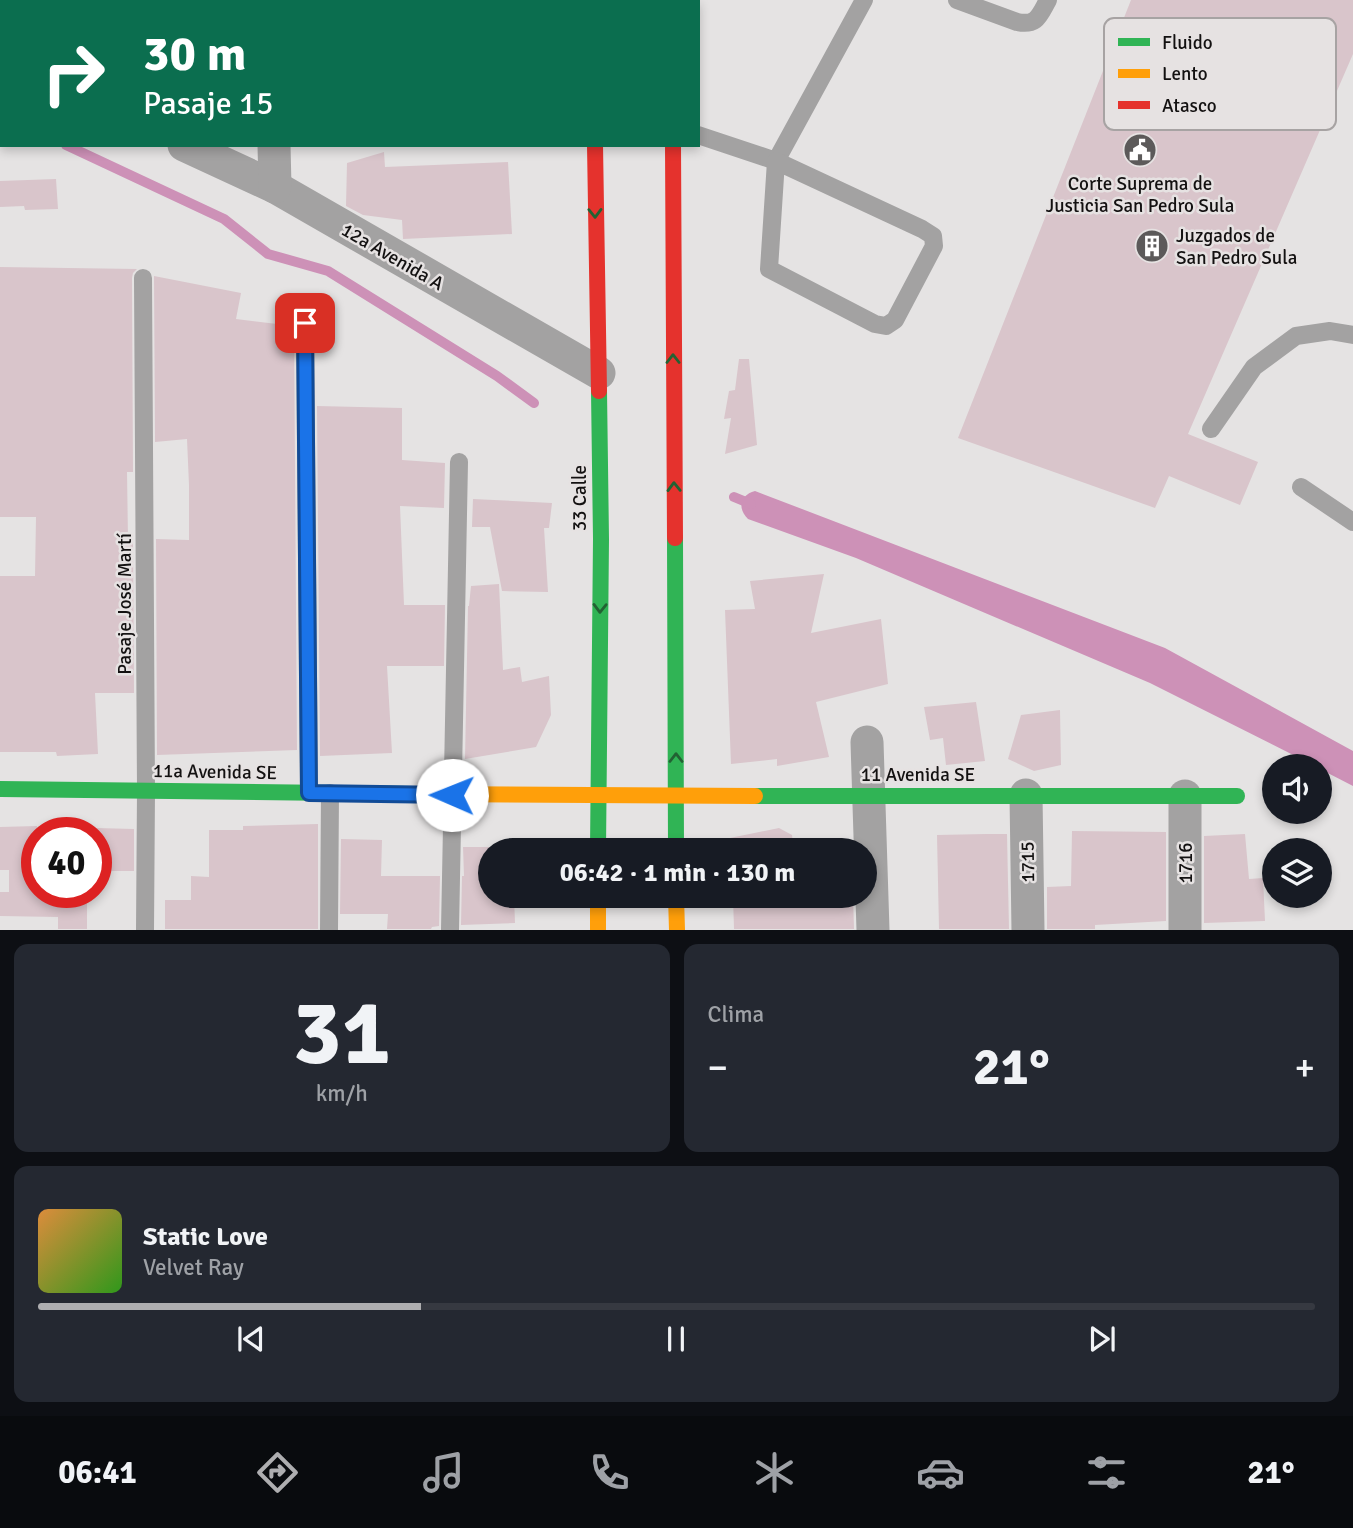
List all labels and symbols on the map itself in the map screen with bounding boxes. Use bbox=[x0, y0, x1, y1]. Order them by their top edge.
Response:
legend bbox=[1104, 18, 1336, 130]
text: Fluido bbox=[1162, 31, 1213, 55]
text: Lento bbox=[1162, 62, 1208, 86]
text: Atasco bbox=[1162, 94, 1217, 118]
public building icon: Corte Suprema de Justicia San Pedro Sula bbox=[1121, 131, 1159, 169]
place label: Corte Suprema de Justicia San Pedro Sula bbox=[1046, 172, 1234, 218]
one-way arrow bbox=[587, 209, 603, 219]
street label: 12a Avenida A bbox=[337, 218, 448, 296]
place label: Juzgados de San Pedro Sula bbox=[1176, 224, 1297, 270]
building icon: Juzgados de San Pedro Sula bbox=[1133, 227, 1171, 265]
pin bbox=[275, 293, 335, 353]
one-way arrow bbox=[665, 353, 681, 363]
street label: 33 Calle bbox=[568, 465, 592, 531]
one-way arrow bbox=[666, 481, 682, 491]
street label: Pasaje José Martí bbox=[113, 532, 137, 675]
one-way arrow bbox=[592, 603, 608, 613]
one-way arrow bbox=[668, 752, 684, 763]
position arrow bbox=[415, 758, 489, 832]
street label: 11a Avenida SE bbox=[153, 759, 277, 785]
street label: 11 Avenida SE bbox=[861, 763, 975, 787]
speed limit sign: 40 bbox=[21, 817, 112, 908]
street label: 1715 bbox=[1016, 841, 1040, 883]
street label: 1716 bbox=[1174, 842, 1198, 884]

